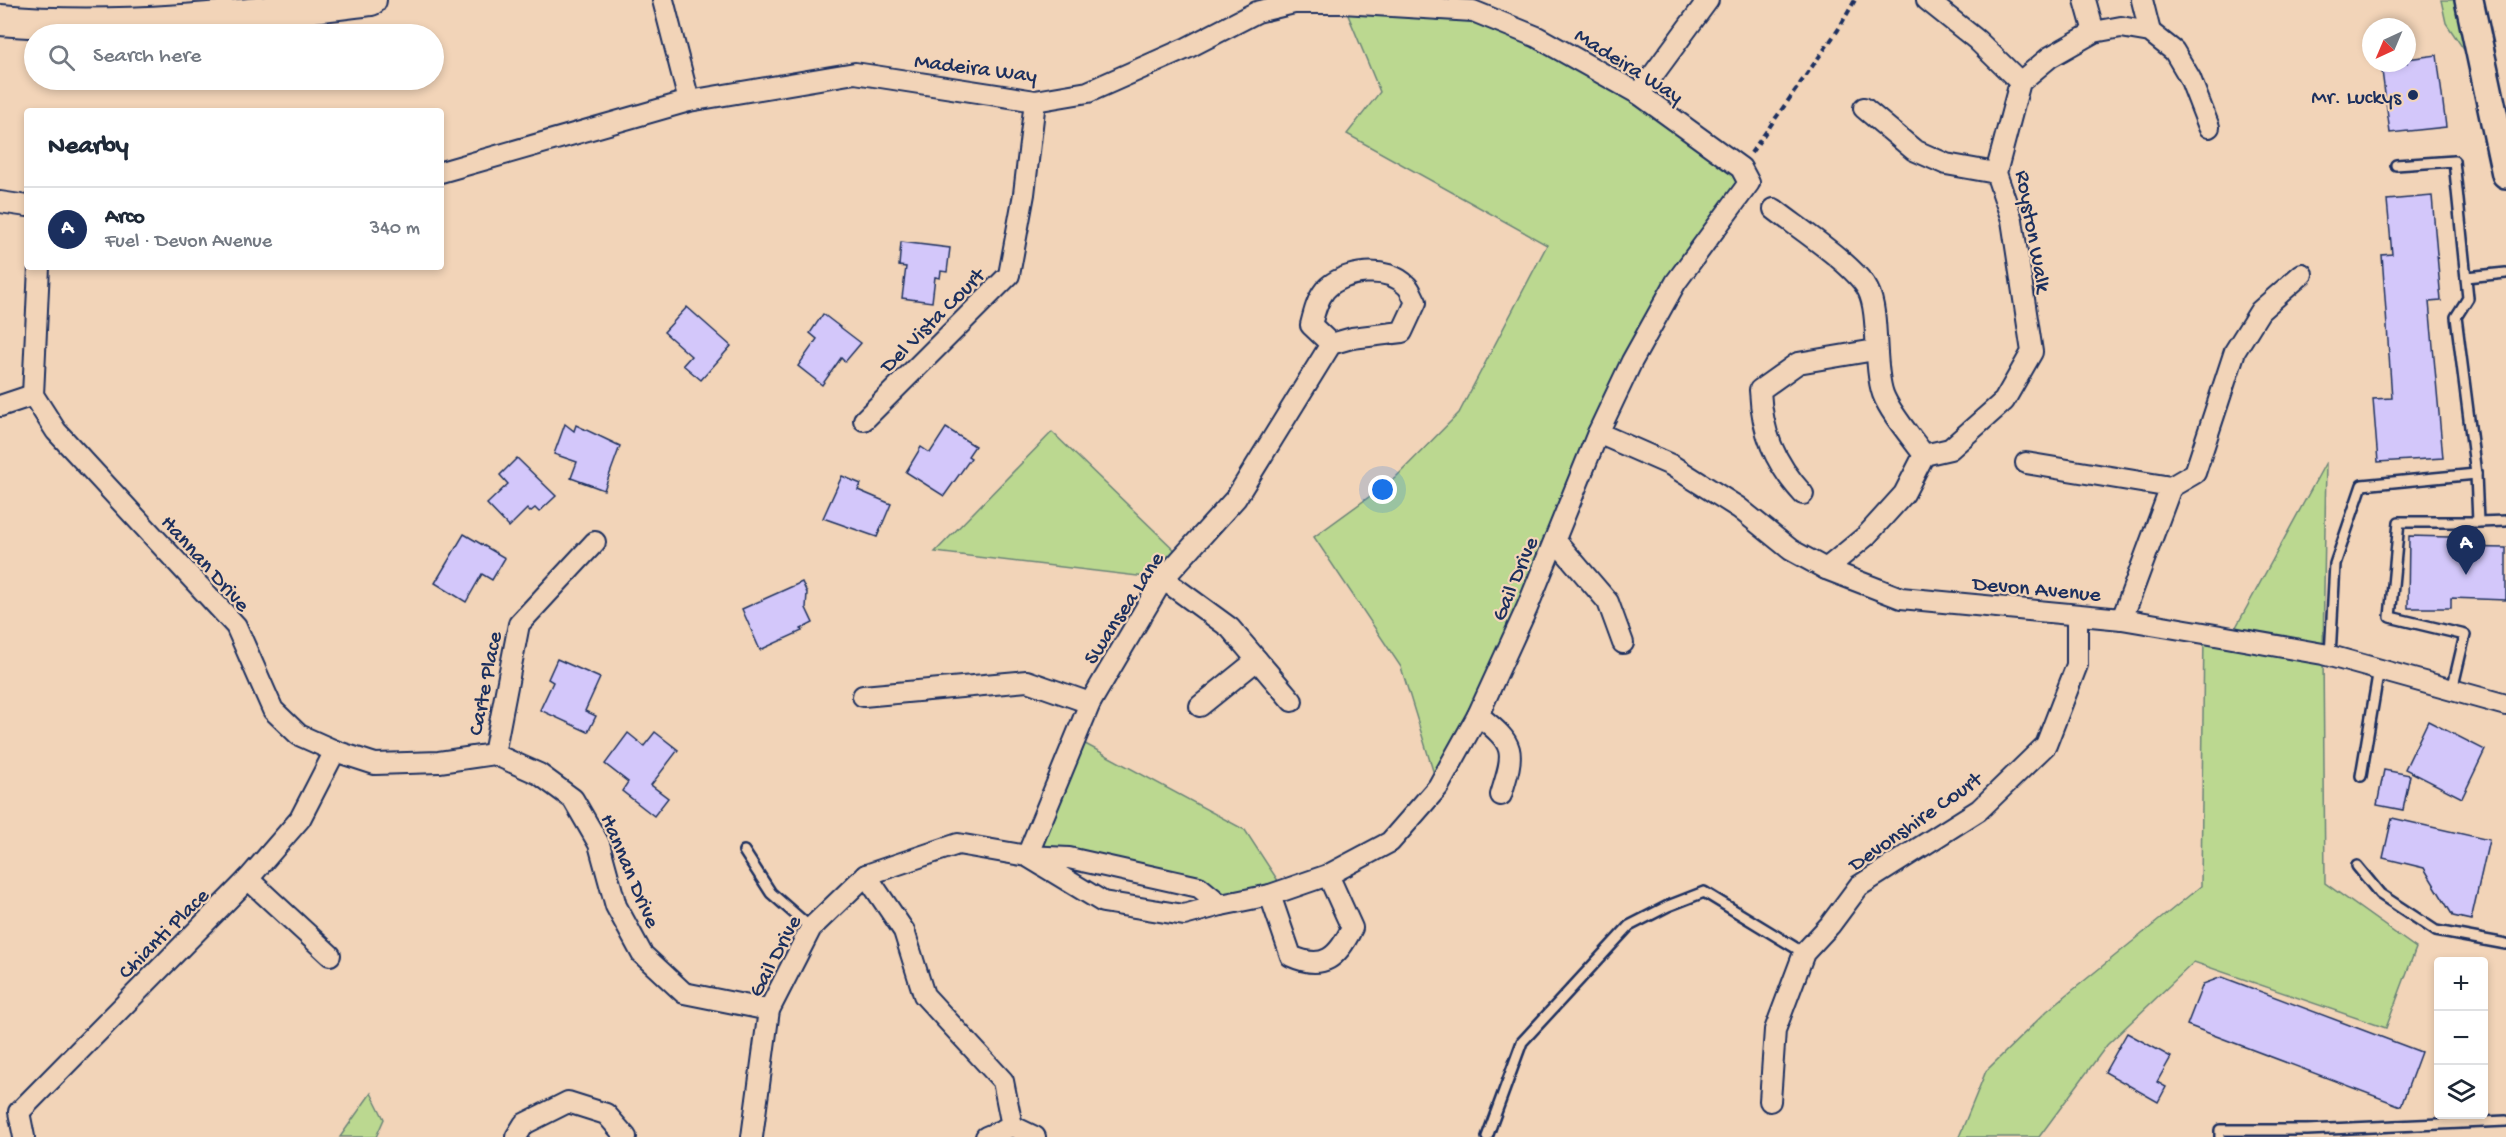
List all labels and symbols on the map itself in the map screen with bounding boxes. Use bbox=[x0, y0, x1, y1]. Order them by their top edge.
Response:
north arrow bbox=[2362, 18, 2416, 72]
street label: Madeira Way bbox=[1569, 24, 1687, 111]
street label: Madeira Way bbox=[913, 50, 1039, 90]
place label: Mr. Luckys bbox=[2311, 86, 2402, 112]
marker: Mr. Luckys bbox=[2406, 88, 2420, 102]
street label: Royston Walk bbox=[2008, 169, 2055, 297]
street label: Del Vista Court bbox=[875, 263, 993, 381]
your location bbox=[1368, 475, 1397, 504]
street label: Hannan Drive bbox=[154, 511, 255, 619]
pin: A bbox=[2446, 526, 2486, 575]
street label: Gail Drive bbox=[1487, 533, 1546, 626]
street label: Swansea Lane bbox=[1079, 548, 1172, 670]
street label: Devon Avenue bbox=[1969, 572, 2103, 610]
street label: Carte Place bbox=[464, 629, 510, 738]
street label: Devonshire Court bbox=[1843, 767, 1990, 880]
street label: Hannan Drive bbox=[593, 811, 664, 933]
street label: Chianti Place bbox=[114, 883, 216, 986]
street label: Gail Drive bbox=[744, 911, 809, 1002]

